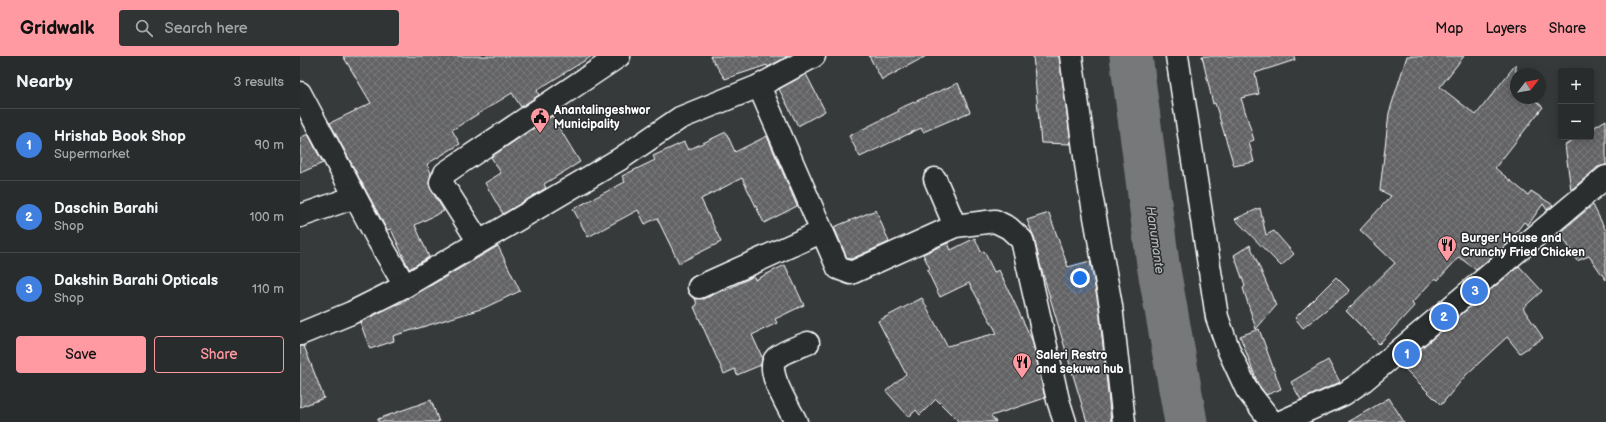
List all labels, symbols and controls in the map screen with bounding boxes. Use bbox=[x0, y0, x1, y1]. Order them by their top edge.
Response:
search box bbox=[119, 10, 399, 46]
text: Gridwalk bbox=[20, 17, 95, 40]
icon: search bbox=[133, 17, 155, 39]
text: Search here bbox=[165, 19, 248, 38]
text: Map bbox=[1435, 20, 1463, 37]
text: Layers bbox=[1485, 20, 1527, 37]
text: Share bbox=[1549, 20, 1586, 37]
north arrow bbox=[1510, 68, 1546, 104]
map controls bbox=[1558, 68, 1594, 140]
button: + bbox=[1558, 68, 1594, 104]
text: Nearby bbox=[16, 72, 73, 92]
text: 3 results bbox=[233, 74, 284, 90]
place label: Anantalingeshwor Municipality bbox=[553, 103, 650, 132]
button: − bbox=[1558, 104, 1594, 140]
public building icon: Anantalingeshwor Municipality bbox=[529, 106, 551, 134]
text: Hrishab Book Shop bbox=[54, 127, 186, 146]
text: 1 bbox=[26, 137, 32, 153]
text: 90 m bbox=[255, 137, 284, 153]
text: Supermarket bbox=[54, 146, 130, 162]
text: Daschin Barahi bbox=[54, 199, 158, 218]
water label: Hanumante bbox=[1142, 205, 1168, 275]
text: 2 bbox=[25, 209, 33, 225]
text: 100 m bbox=[249, 209, 284, 225]
text: Shop bbox=[54, 218, 84, 234]
place label: Burger House and Crunchy Fried Chicken bbox=[1461, 231, 1585, 260]
restaurant icon: Burger House and Crunchy Fried Chicken bbox=[1436, 234, 1458, 262]
your location bbox=[1070, 268, 1090, 288]
text: Dakshin Barahi Opticals bbox=[54, 271, 218, 290]
pin: 3 bbox=[1462, 276, 1488, 306]
text: 3 bbox=[25, 281, 33, 297]
text: 110 m bbox=[252, 281, 284, 297]
text: Shop bbox=[54, 290, 84, 306]
pin: 2 bbox=[1431, 302, 1457, 332]
button: Save bbox=[16, 336, 146, 373]
button: Share bbox=[154, 336, 284, 373]
pin: 1 bbox=[1394, 339, 1420, 369]
place label: Saleri Restro and sekuwa hub bbox=[1036, 348, 1124, 377]
restaurant icon: Saleri Restro and sekuwa hub bbox=[1011, 351, 1033, 379]

